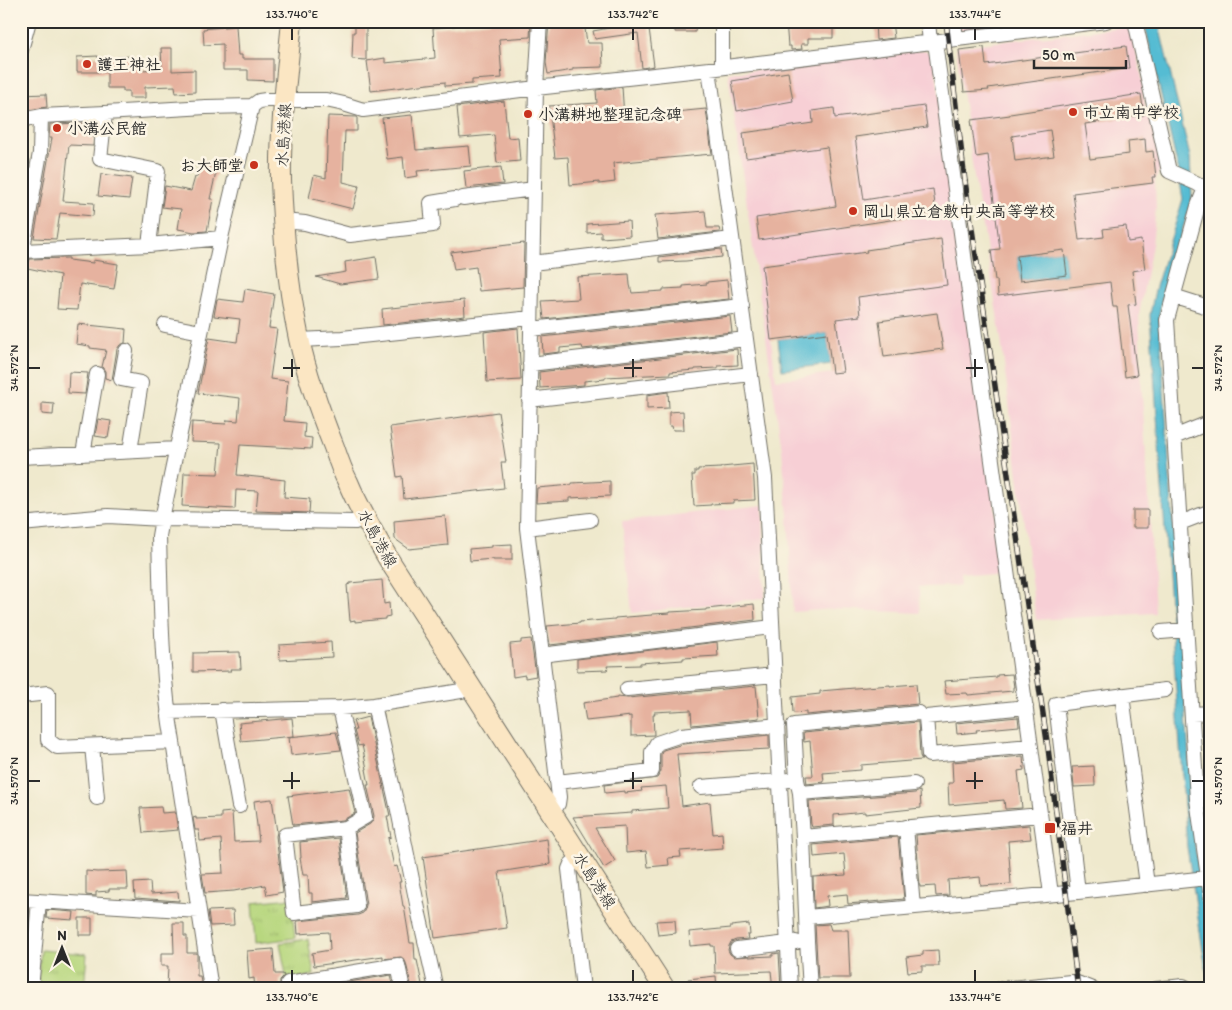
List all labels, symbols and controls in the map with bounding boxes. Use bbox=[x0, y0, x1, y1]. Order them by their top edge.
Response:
text: 133.740°E bbox=[266, 7, 319, 21]
text: 133.742°E bbox=[607, 7, 659, 21]
text: 133.744°E bbox=[949, 7, 1001, 21]
scale bar bbox=[1034, 38, 1127, 70]
text: 50 m bbox=[1042, 46, 1075, 64]
place label: 護王神社 bbox=[97, 55, 161, 74]
marker: 護王神社 bbox=[81, 58, 93, 70]
street label: 水島港線 bbox=[272, 103, 295, 167]
place label: 市立南中学校 bbox=[1083, 103, 1179, 122]
place label: 小溝耕地整理記念碑 bbox=[538, 105, 682, 124]
marker: 市立南中学校 bbox=[1067, 106, 1079, 118]
marker: 小溝耕地整理記念碑 bbox=[522, 108, 534, 120]
place label: 小溝公民館 bbox=[67, 119, 147, 138]
marker: 小溝公民館 bbox=[51, 122, 63, 134]
place label: お大師堂 bbox=[180, 156, 244, 175]
marker: お大師堂 bbox=[248, 159, 260, 171]
place label: 岡山県立倉敷中央高等学校 bbox=[863, 202, 1055, 221]
marker: 岡山県立倉敷中央高等学校 bbox=[847, 205, 859, 217]
text: 34.572°N bbox=[7, 345, 21, 391]
text: 34.572°N bbox=[1211, 345, 1225, 391]
street label: 水島港線 bbox=[354, 506, 401, 571]
text: 34.570°N bbox=[7, 757, 21, 805]
text: 34.570°N bbox=[1211, 757, 1225, 805]
place label: 福井 bbox=[1061, 819, 1093, 838]
marker: 福井 bbox=[1043, 821, 1057, 835]
street label: 水島港線 bbox=[569, 848, 620, 912]
north arrow bbox=[38, 922, 88, 972]
text: N bbox=[57, 927, 67, 944]
text: 133.740°E bbox=[266, 990, 319, 1004]
text: 133.742°E bbox=[607, 990, 659, 1004]
text: 133.744°E bbox=[949, 990, 1001, 1004]

